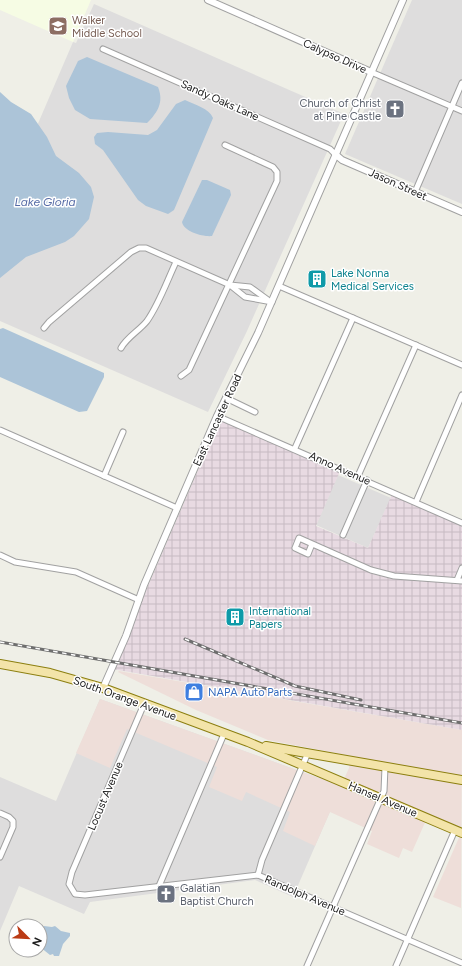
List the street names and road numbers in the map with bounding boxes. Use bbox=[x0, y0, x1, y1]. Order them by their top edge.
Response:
street label: Calypso Drive bbox=[301, 37, 368, 76]
street label: Sandy Oaks Lane bbox=[179, 77, 261, 124]
street label: Jason Street bbox=[367, 166, 429, 203]
street label: East Lancaster Road bbox=[190, 372, 245, 468]
street label: Anno Avenue bbox=[307, 449, 373, 488]
street label: South Orange Avenue bbox=[72, 674, 178, 723]
street label: Locust Avenue bbox=[85, 760, 126, 833]
street label: Hansel Avenue bbox=[346, 779, 419, 820]
street label: Randolph Avenue bbox=[262, 873, 347, 918]

